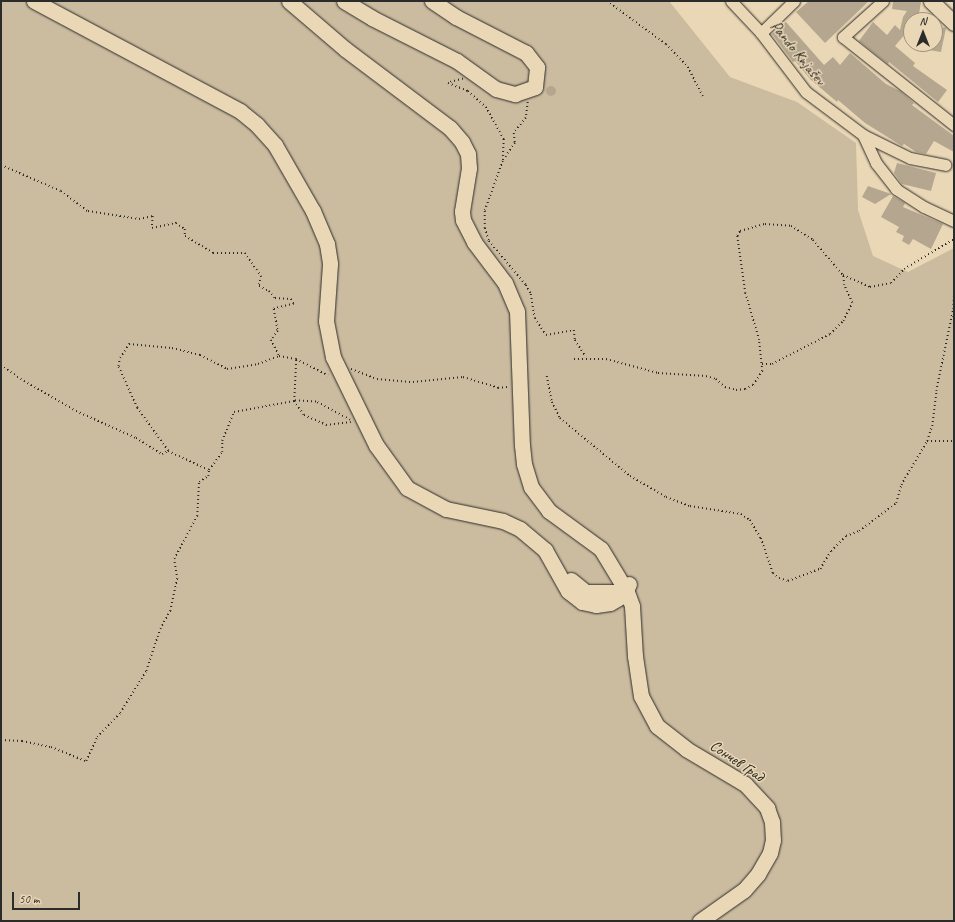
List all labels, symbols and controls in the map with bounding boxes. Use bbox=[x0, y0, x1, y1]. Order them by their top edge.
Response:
north arrow bbox=[903, 12, 943, 52]
text: N bbox=[920, 14, 926, 28]
street label: Pando Knjašev bbox=[766, 17, 830, 89]
street label: Сончев Град bbox=[706, 736, 768, 786]
scale bar bbox=[14, 884, 82, 910]
text: 50 m bbox=[19, 891, 39, 907]

